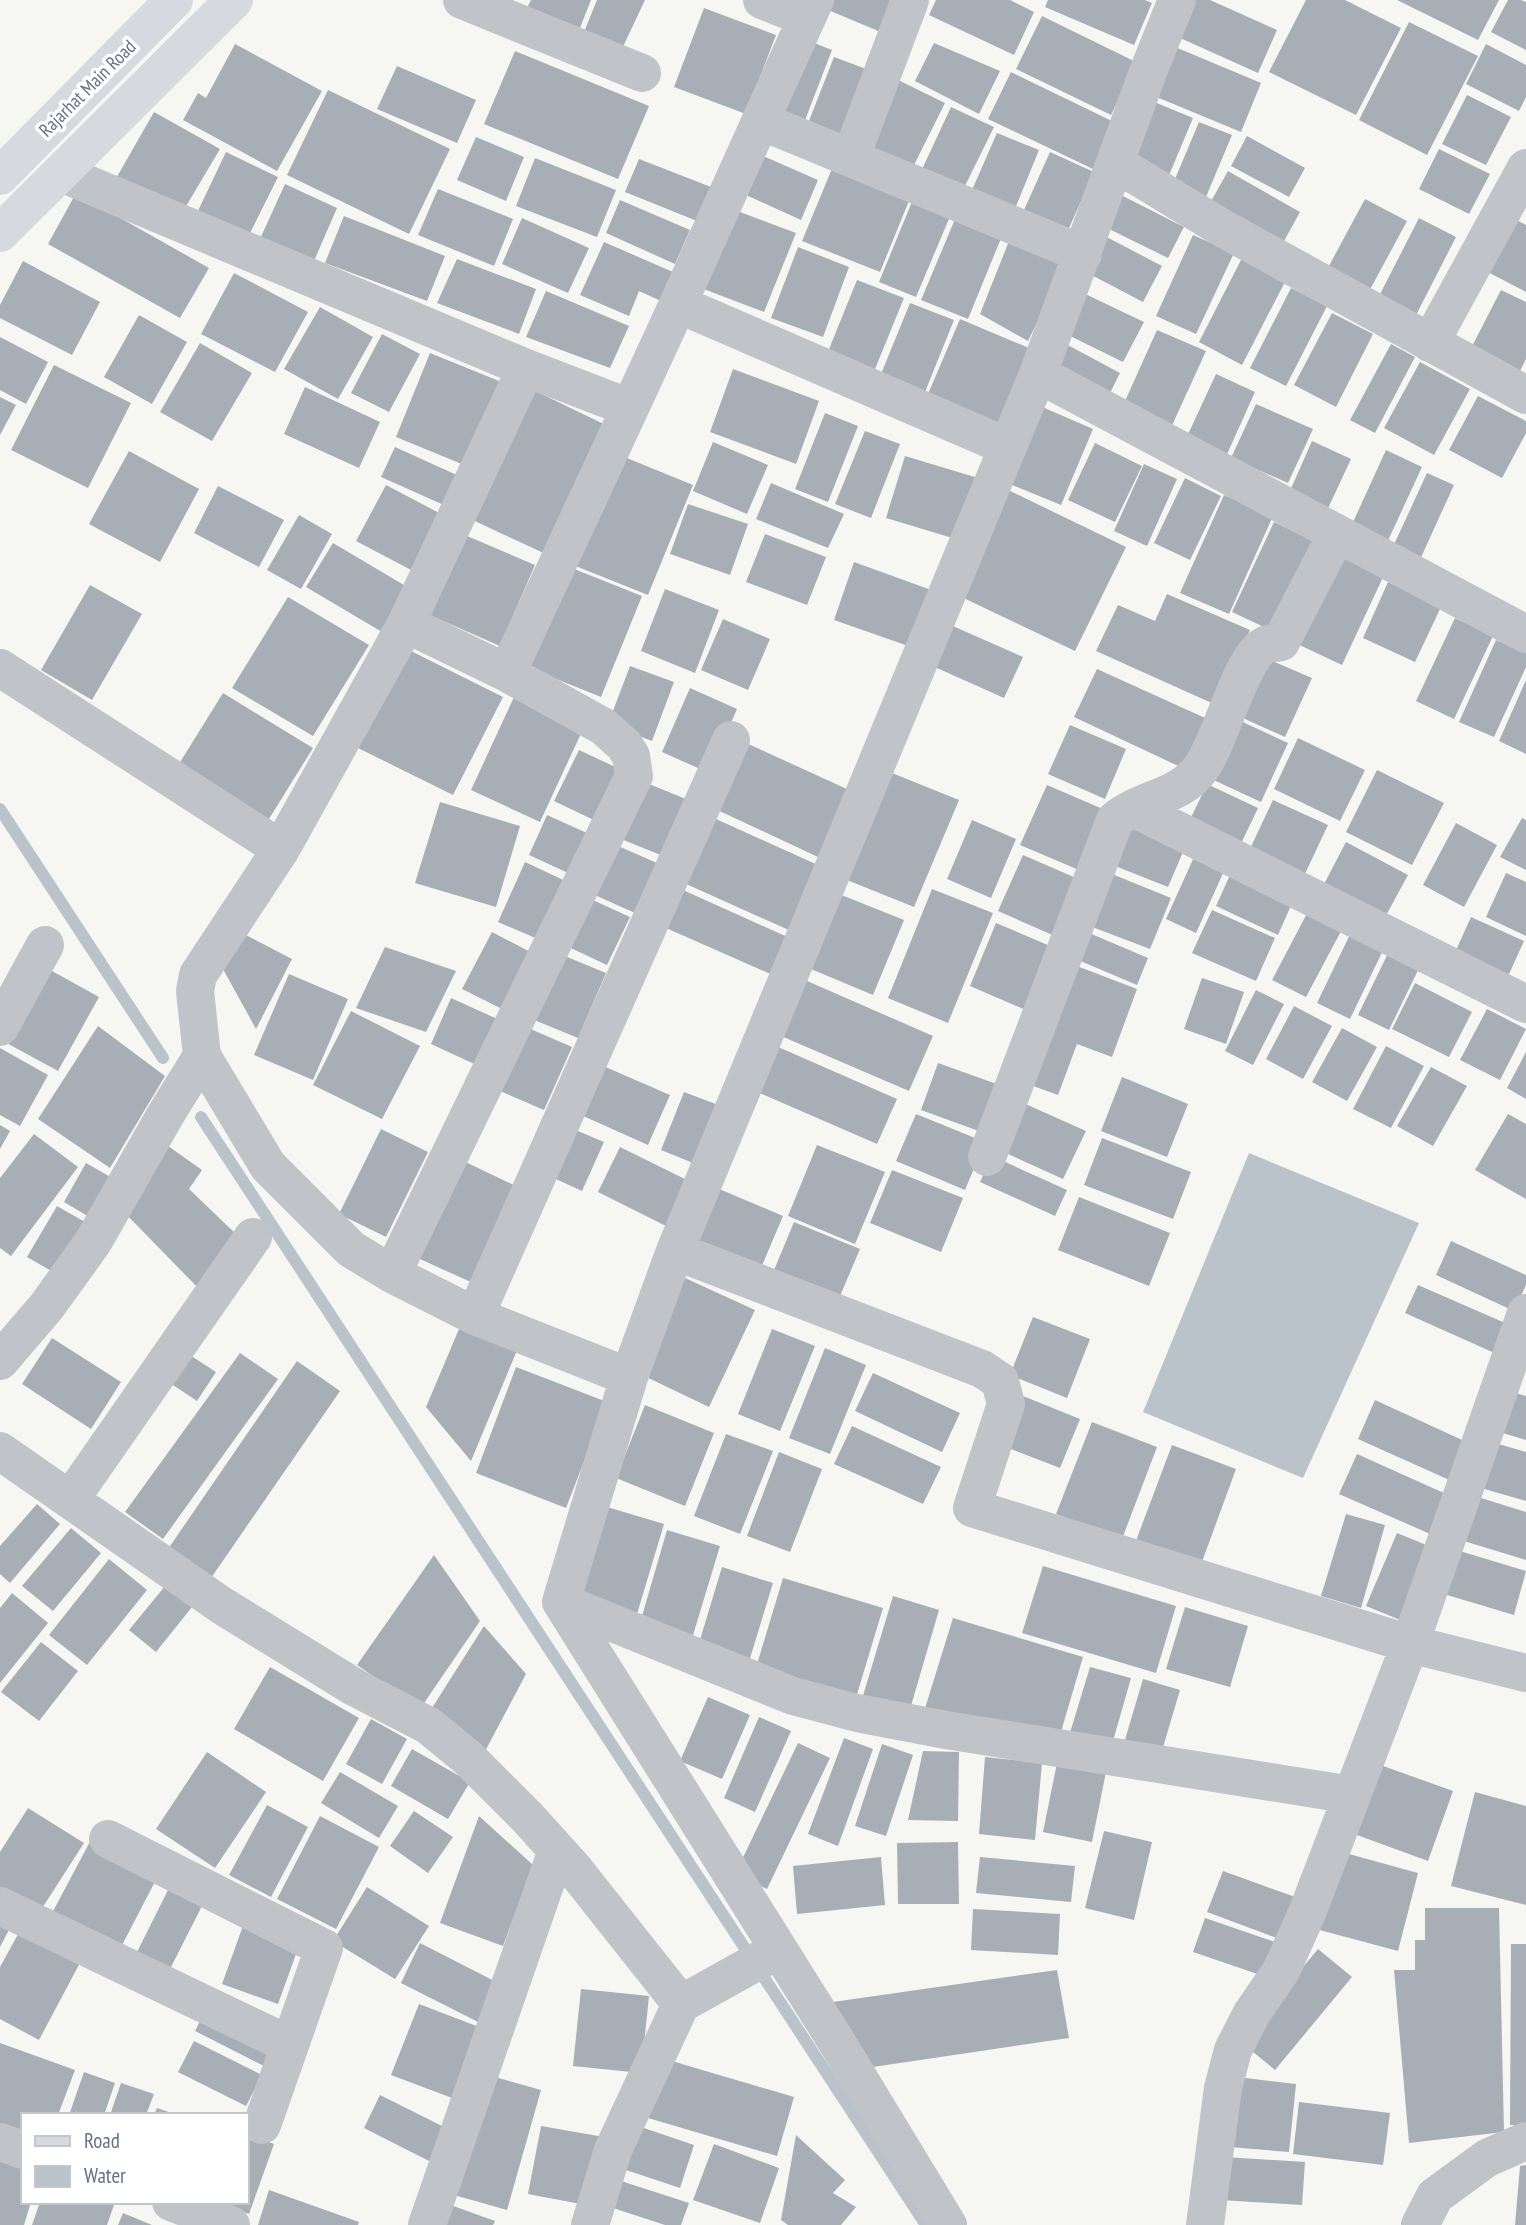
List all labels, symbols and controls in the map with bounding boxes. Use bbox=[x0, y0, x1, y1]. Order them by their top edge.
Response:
street label: Rajarhat Main Road bbox=[33, 34, 141, 142]
legend bbox=[21, 2113, 248, 2204]
text: Road bbox=[84, 2127, 120, 2154]
text: Water bbox=[84, 2162, 126, 2189]

